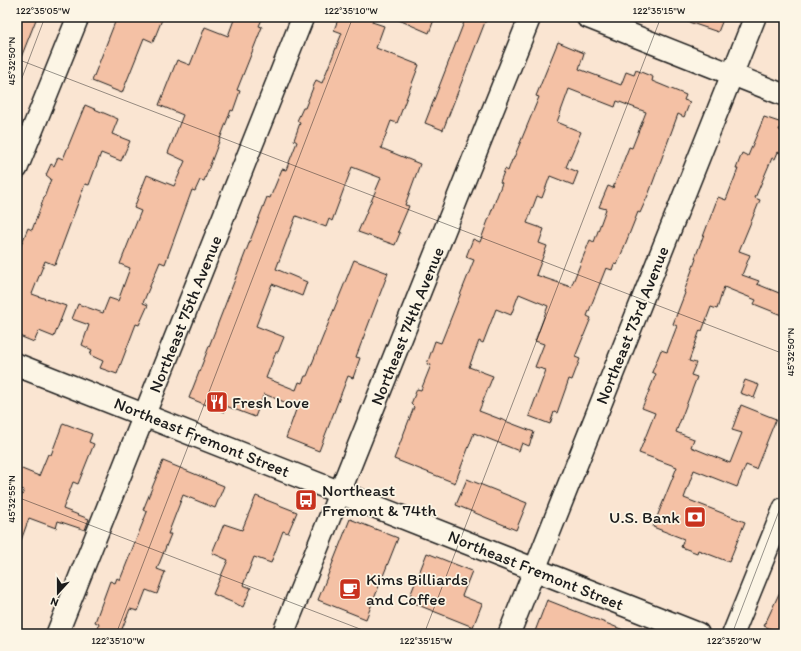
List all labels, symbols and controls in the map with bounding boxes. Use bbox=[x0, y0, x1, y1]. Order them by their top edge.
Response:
text: 122°35'05"W bbox=[16, 4, 71, 17]
text: 122°35'10"W bbox=[324, 4, 378, 17]
text: 122°35'15"W bbox=[633, 4, 686, 17]
text: 45°32'50"N bbox=[5, 36, 18, 85]
street label: Northeast 75th Avenue bbox=[144, 233, 226, 395]
street label: Northeast 73rd Avenue bbox=[591, 243, 673, 407]
street label: Northeast 74th Avenue bbox=[366, 244, 448, 408]
text: 45°32'50"N bbox=[784, 327, 797, 376]
restaurant icon: Fresh Love bbox=[204, 389, 230, 415]
place label: Fresh Love bbox=[232, 392, 309, 412]
street label: Northeast Fremont Street bbox=[111, 393, 293, 481]
text: 45°32'55"N bbox=[5, 475, 18, 523]
place label: Northeast Fremont & 74th bbox=[322, 480, 436, 520]
bus stop icon: Northeast Fremont & 74th bbox=[293, 487, 319, 513]
bank icon: U.S. Bank bbox=[682, 504, 708, 530]
place label: U.S. Bank bbox=[609, 507, 680, 527]
street label: Northeast Fremont Street bbox=[445, 526, 627, 614]
place label: Kims Billiards and Coffee bbox=[366, 569, 468, 609]
north arrow bbox=[38, 573, 78, 613]
cafe icon: Kims Billiards and Coffee bbox=[337, 576, 363, 602]
text: N bbox=[49, 594, 60, 609]
text: 122°35'10"W bbox=[91, 634, 145, 647]
text: 122°35'15"W bbox=[400, 634, 453, 647]
text: 122°35'20"W bbox=[707, 634, 762, 647]

